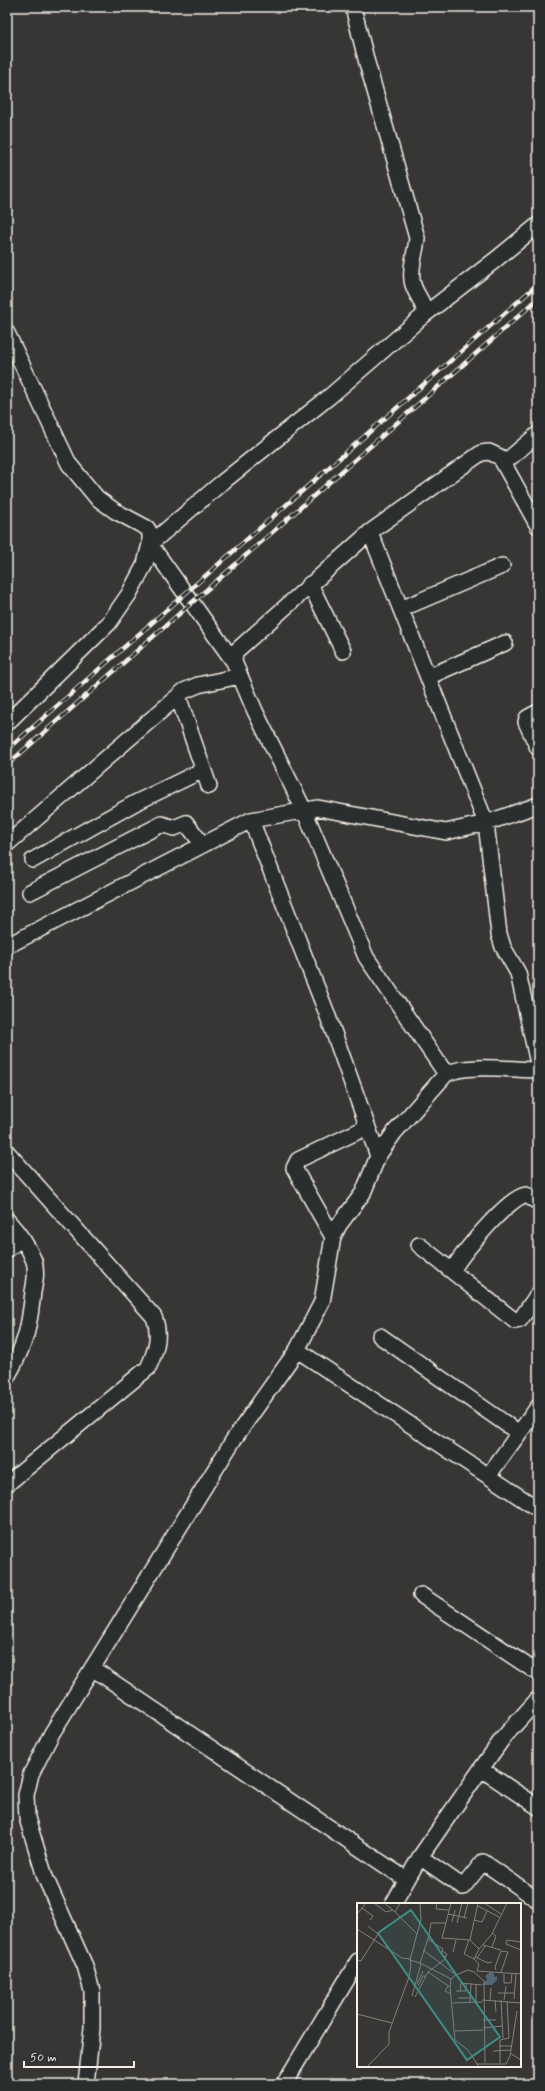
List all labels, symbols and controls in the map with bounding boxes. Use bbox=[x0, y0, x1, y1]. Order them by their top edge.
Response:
inset map bbox=[357, 1903, 521, 2067]
scale bar bbox=[24, 2043, 134, 2069]
text: 50 m bbox=[30, 2050, 57, 2066]

